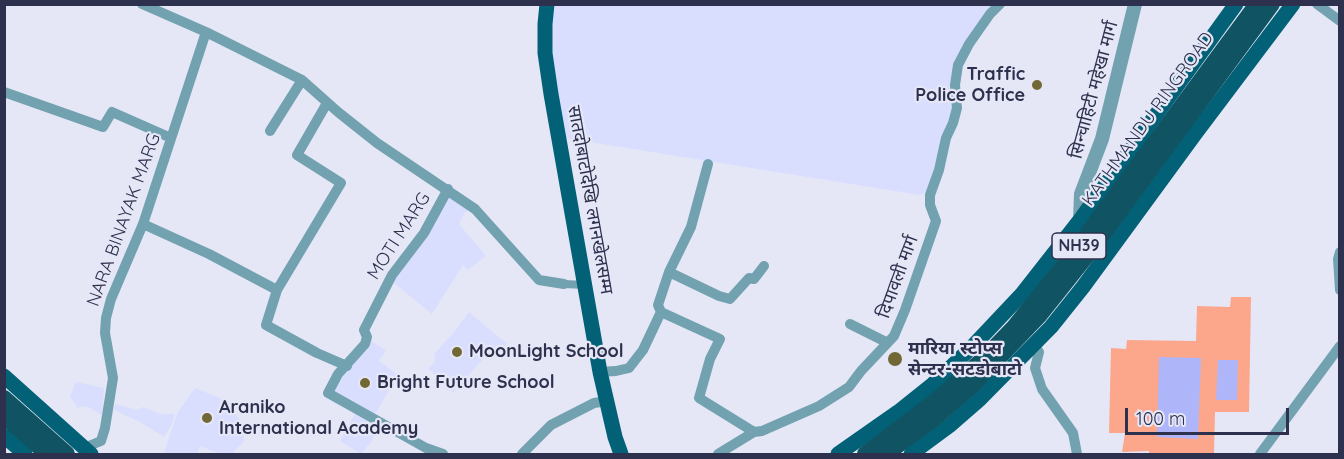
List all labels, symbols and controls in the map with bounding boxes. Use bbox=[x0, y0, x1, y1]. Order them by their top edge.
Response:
street label: सिन्चाहिटी महेखा मार्ग bbox=[1065, 19, 1123, 161]
street label: KATHMANDU RINGROAD bbox=[1078, 28, 1218, 210]
place label: Traffic Police Office bbox=[915, 64, 1025, 106]
marker: Traffic Police Office bbox=[1030, 78, 1044, 92]
street label: सातदोबाटोदेखि लगनखेलसम्म bbox=[563, 104, 617, 296]
street label: NARA BINAYAK MARG bbox=[83, 131, 165, 309]
street label: MOTI MARG bbox=[363, 188, 435, 284]
street label: दिपावली मार्ग bbox=[873, 233, 923, 321]
road number: NH39 bbox=[1052, 233, 1106, 259]
place label: मारिया स्टोप्स सेन्टर-सटडोबाटो bbox=[908, 338, 1022, 380]
place label: MoonLight School bbox=[469, 341, 624, 363]
marker: MoonLight School bbox=[450, 345, 464, 359]
marker: मारिया स्टोप्स सेन्टर-सटडोबाटो bbox=[886, 350, 904, 368]
place label: Bright Future School bbox=[377, 372, 555, 394]
marker: Bright Future School bbox=[358, 376, 372, 390]
scale bar bbox=[1128, 396, 1292, 434]
place label: Araniko International Academy bbox=[219, 397, 418, 440]
text: 100 m bbox=[1136, 407, 1185, 430]
marker: Araniko International Academy bbox=[200, 411, 214, 425]

